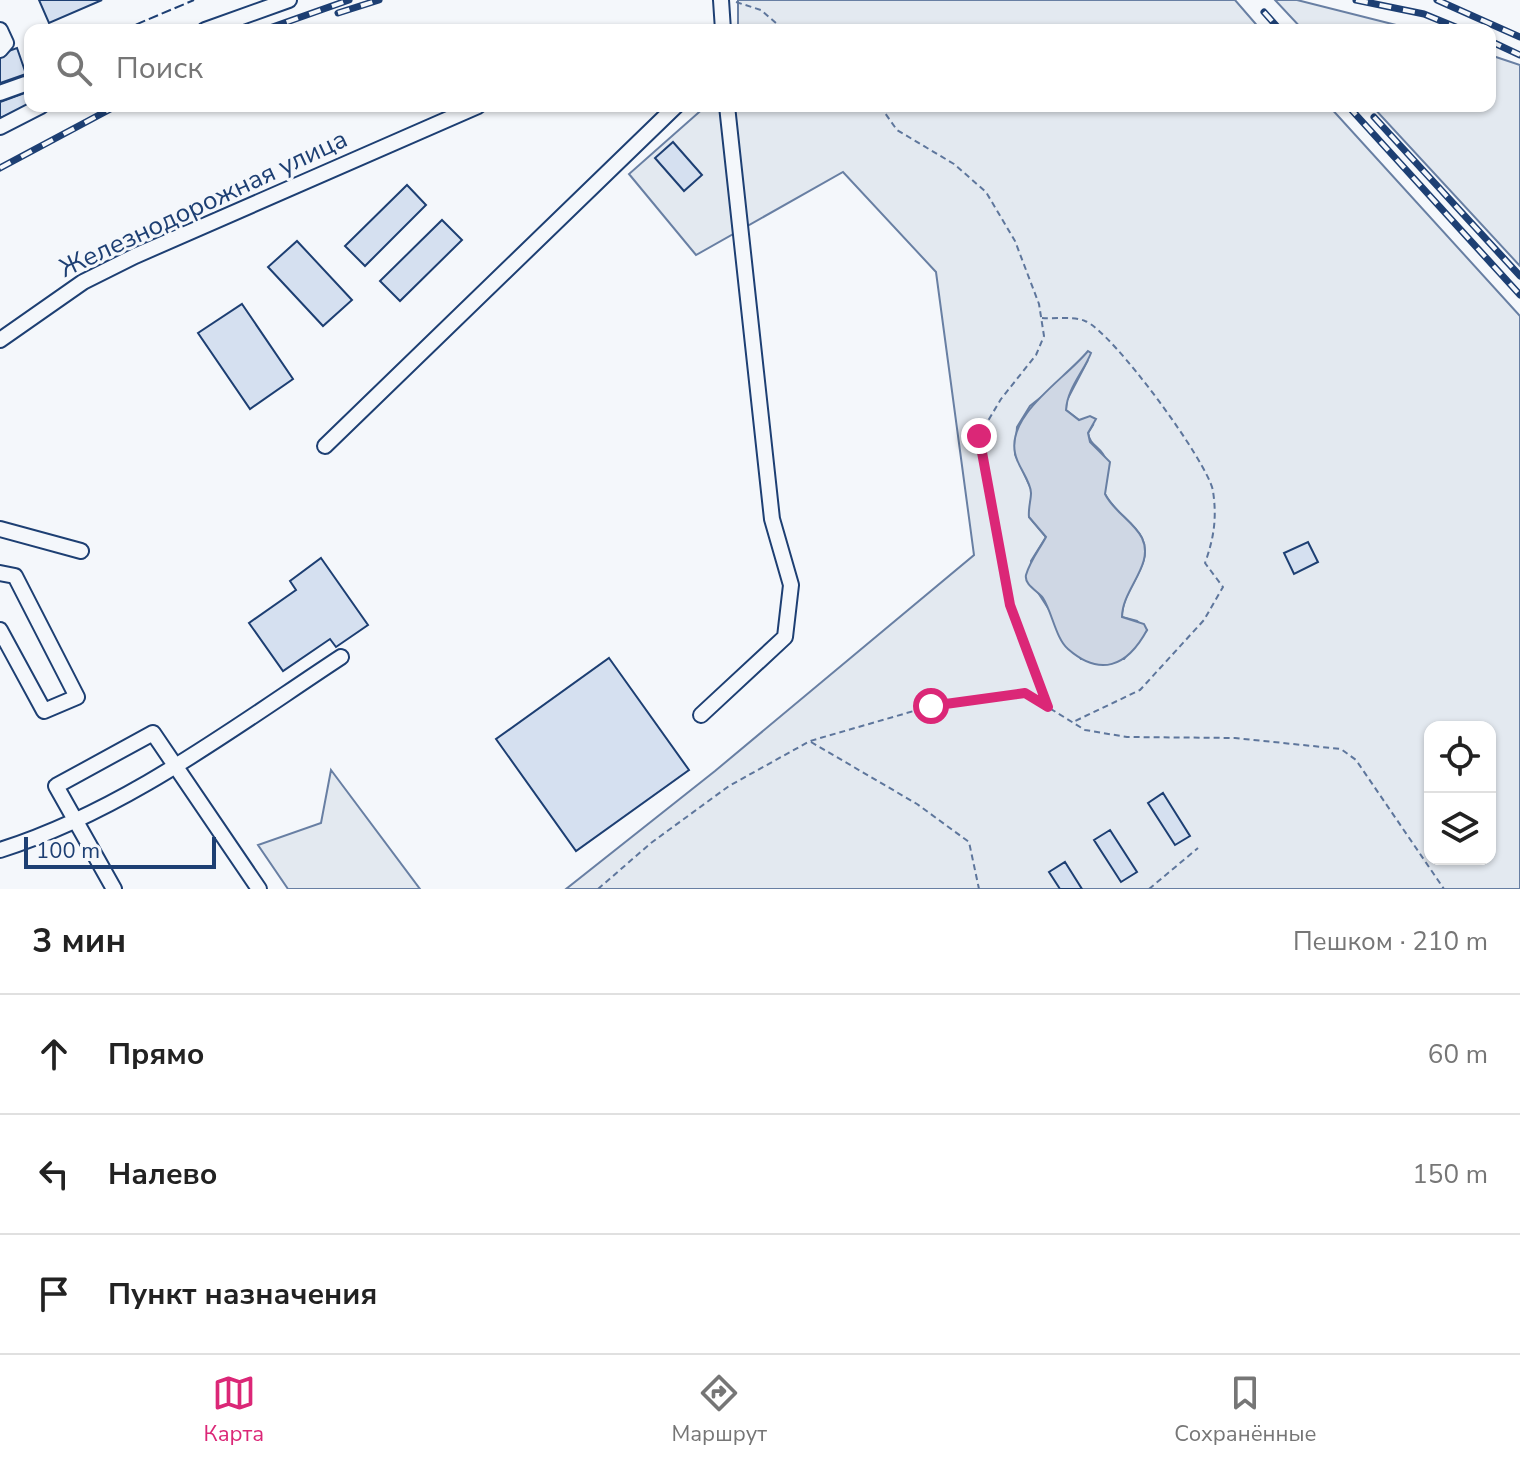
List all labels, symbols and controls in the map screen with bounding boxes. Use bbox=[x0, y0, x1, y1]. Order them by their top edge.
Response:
search box bbox=[24, 24, 1496, 112]
icon: search bbox=[52, 46, 96, 90]
text: Поиск bbox=[116, 48, 203, 89]
street label: Железнодорожная улица bbox=[53, 121, 353, 286]
route end bbox=[961, 418, 997, 454]
route start bbox=[913, 688, 949, 724]
map controls bbox=[1424, 721, 1496, 865]
button: locate bbox=[1424, 721, 1496, 793]
button: layers bbox=[1424, 793, 1496, 865]
scale bar bbox=[24, 833, 216, 869]
text: 100 m bbox=[36, 836, 100, 866]
text: 3 мин bbox=[32, 918, 126, 964]
text: Пешком · 210 m bbox=[1293, 924, 1488, 959]
icon: ahead bbox=[32, 1032, 76, 1076]
text: Прямо bbox=[108, 1034, 205, 1075]
text: 60 m bbox=[1428, 1037, 1488, 1072]
icon: left bbox=[32, 1152, 76, 1196]
text: Налево bbox=[108, 1154, 217, 1195]
text: 150 m bbox=[1412, 1157, 1488, 1192]
icon: arrive bbox=[32, 1272, 76, 1316]
text: Пункт назначения bbox=[108, 1274, 377, 1315]
tab: Карта bbox=[204, 1371, 264, 1449]
tab: Маршрут bbox=[671, 1371, 767, 1449]
tab: Сохранённые bbox=[1174, 1371, 1316, 1449]

